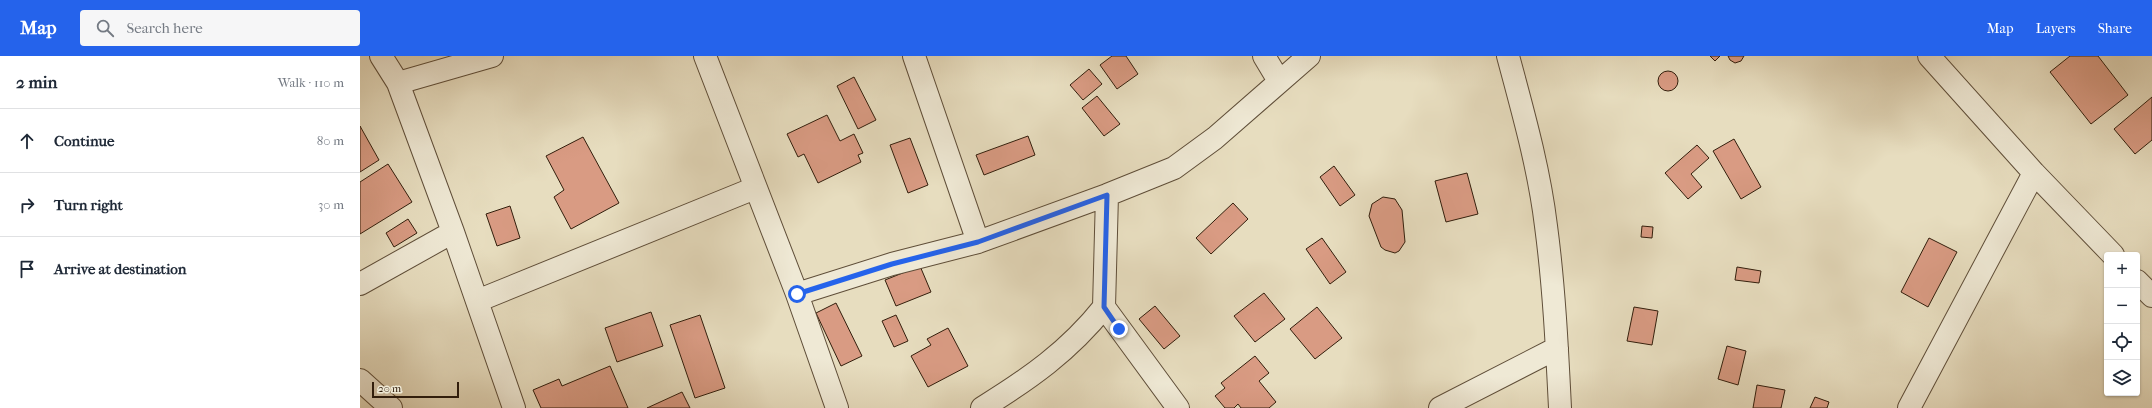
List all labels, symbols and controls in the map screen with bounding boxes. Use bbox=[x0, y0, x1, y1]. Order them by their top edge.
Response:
search box bbox=[80, 10, 360, 46]
text: Map bbox=[20, 17, 56, 39]
icon: search bbox=[94, 17, 116, 39]
text: Search here bbox=[126, 19, 203, 37]
text: Map bbox=[1987, 20, 2014, 37]
text: Layers bbox=[2036, 20, 2076, 37]
text: Share bbox=[2098, 20, 2132, 37]
text: 2 min bbox=[16, 72, 57, 92]
text: Walk · 110 m bbox=[278, 75, 344, 90]
icon: ahead bbox=[16, 130, 38, 152]
text: Continue bbox=[54, 132, 114, 150]
text: 80 m bbox=[317, 133, 344, 148]
icon: right bbox=[16, 194, 38, 216]
text: Turn right bbox=[54, 196, 123, 214]
text: 30 m bbox=[318, 197, 344, 212]
map controls bbox=[2104, 252, 2140, 396]
button: + bbox=[2104, 252, 2140, 288]
icon: arrive bbox=[16, 258, 38, 280]
text: Arrive at destination bbox=[54, 260, 186, 278]
route start bbox=[788, 285, 806, 303]
button: − bbox=[2104, 288, 2140, 324]
route end bbox=[1110, 320, 1128, 338]
button: locate bbox=[2104, 324, 2140, 360]
button: layers bbox=[2104, 360, 2140, 396]
scale bar bbox=[372, 380, 459, 399]
text: 20 m bbox=[378, 382, 401, 395]

